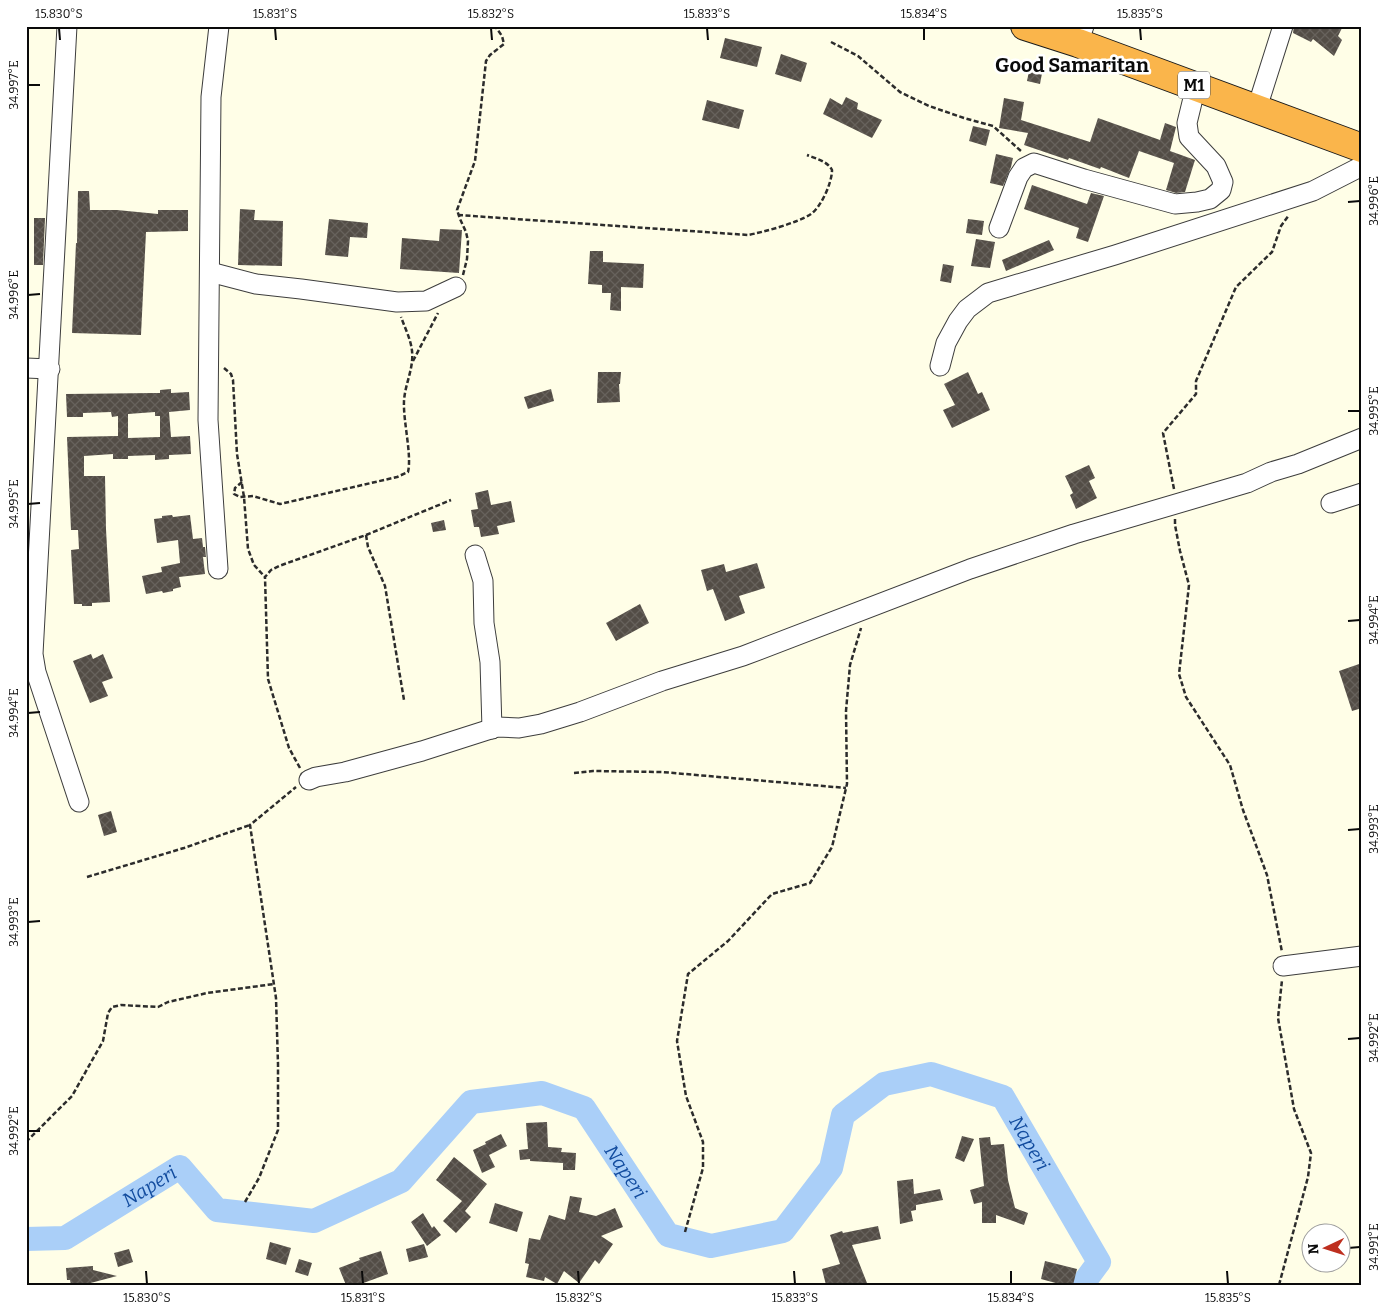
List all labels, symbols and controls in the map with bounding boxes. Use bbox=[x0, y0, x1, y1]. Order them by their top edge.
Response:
text: 15.830°S bbox=[35, 7, 83, 21]
text: 15.831°S bbox=[253, 7, 297, 21]
text: 15.832°S bbox=[468, 7, 514, 21]
text: 15.833°S bbox=[684, 7, 730, 21]
text: 15.834°S bbox=[901, 7, 947, 21]
text: 15.835°S bbox=[1117, 7, 1163, 21]
district label: Good Samaritan bbox=[995, 53, 1149, 77]
text: 34.997°E bbox=[7, 60, 21, 110]
road number: M1 bbox=[1178, 72, 1210, 98]
text: 34.996°E bbox=[1367, 176, 1381, 226]
text: 34.996°E bbox=[7, 270, 21, 320]
text: 34.995°E bbox=[1367, 386, 1381, 436]
text: 34.995°E bbox=[7, 479, 21, 529]
text: 34.994°E bbox=[1367, 595, 1381, 645]
text: 34.994°E bbox=[7, 688, 21, 738]
text: 34.993°E bbox=[1367, 804, 1381, 854]
text: 34.993°E bbox=[7, 897, 21, 947]
text: 34.992°E bbox=[1367, 1013, 1381, 1063]
text: 34.992°E bbox=[7, 1106, 21, 1156]
water label: Naperi bbox=[1005, 1112, 1055, 1174]
water label: Naperi bbox=[600, 1140, 652, 1203]
water label: Naperi bbox=[118, 1161, 181, 1211]
text: 34.991°E bbox=[1367, 1223, 1381, 1271]
north arrow bbox=[1300, 1224, 1350, 1274]
text: N bbox=[1305, 1243, 1322, 1255]
text: 15.830°S bbox=[123, 1291, 171, 1305]
text: 15.831°S bbox=[341, 1291, 385, 1305]
text: 15.832°S bbox=[556, 1291, 602, 1305]
text: 15.833°S bbox=[772, 1291, 818, 1305]
text: 15.834°S bbox=[988, 1291, 1034, 1305]
text: 15.835°S bbox=[1205, 1291, 1251, 1305]

